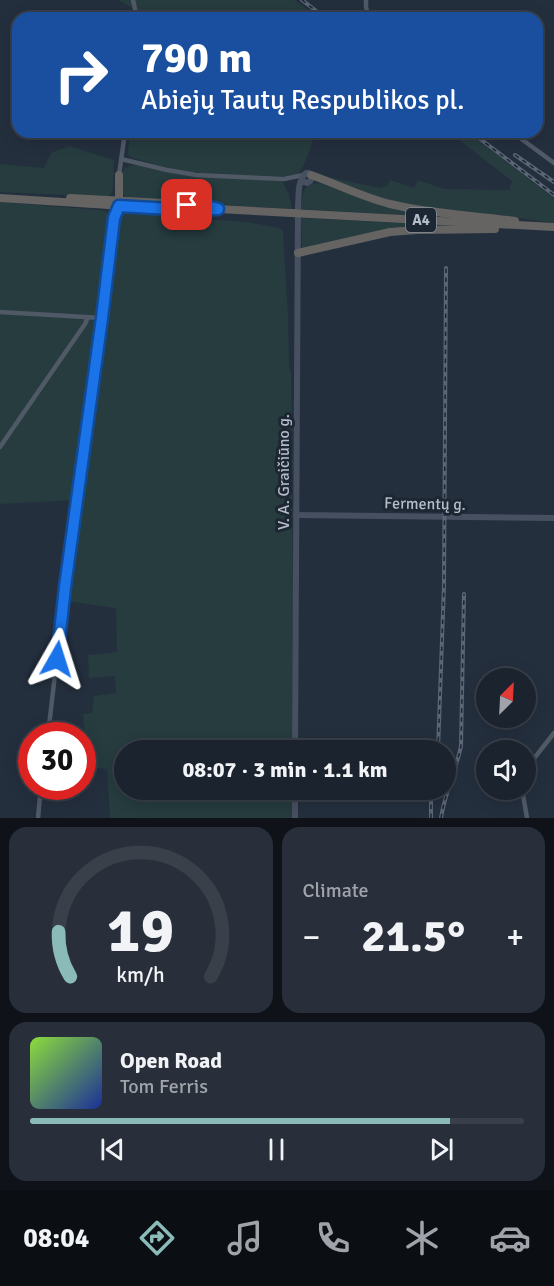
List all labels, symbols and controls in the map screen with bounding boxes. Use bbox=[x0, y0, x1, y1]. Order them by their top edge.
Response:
text: 790 m bbox=[141, 33, 252, 84]
icon: right bbox=[42, 36, 120, 114]
text: Abiejų Tautų Respublikos pl. bbox=[141, 84, 464, 117]
pin bbox=[161, 179, 212, 230]
icon: arrive bbox=[170, 188, 203, 221]
road number: A4 bbox=[406, 208, 436, 232]
street label: V. A. Graičiūno g. bbox=[274, 414, 294, 530]
street label: Fermentų g. bbox=[384, 493, 466, 515]
position arrow bbox=[25, 627, 89, 691]
north arrow bbox=[476, 668, 536, 728]
map controls bbox=[476, 668, 536, 800]
speed limit sign: 30 bbox=[18, 722, 96, 800]
button: sound bbox=[476, 740, 536, 800]
text: 08:07 · 3 min · 1.1 km bbox=[182, 756, 388, 783]
text: Climate bbox=[303, 878, 368, 903]
text: 19 bbox=[107, 892, 174, 969]
text: 21.5° bbox=[361, 909, 465, 964]
text: − bbox=[303, 917, 320, 958]
text: + bbox=[506, 917, 524, 958]
text: km/h bbox=[116, 962, 165, 988]
text: Open Road bbox=[120, 1047, 222, 1074]
text: Tom Ferris bbox=[120, 1074, 208, 1099]
icon: previous bbox=[96, 1133, 129, 1166]
icon: pause bbox=[260, 1133, 293, 1166]
icon: next bbox=[425, 1133, 458, 1166]
icon: directions bbox=[136, 1217, 178, 1259]
icon: music bbox=[224, 1217, 266, 1259]
icon: phone bbox=[312, 1217, 354, 1259]
icon: climate bbox=[401, 1217, 443, 1259]
icon: car bbox=[489, 1217, 531, 1259]
text: 08:04 bbox=[23, 1222, 89, 1255]

